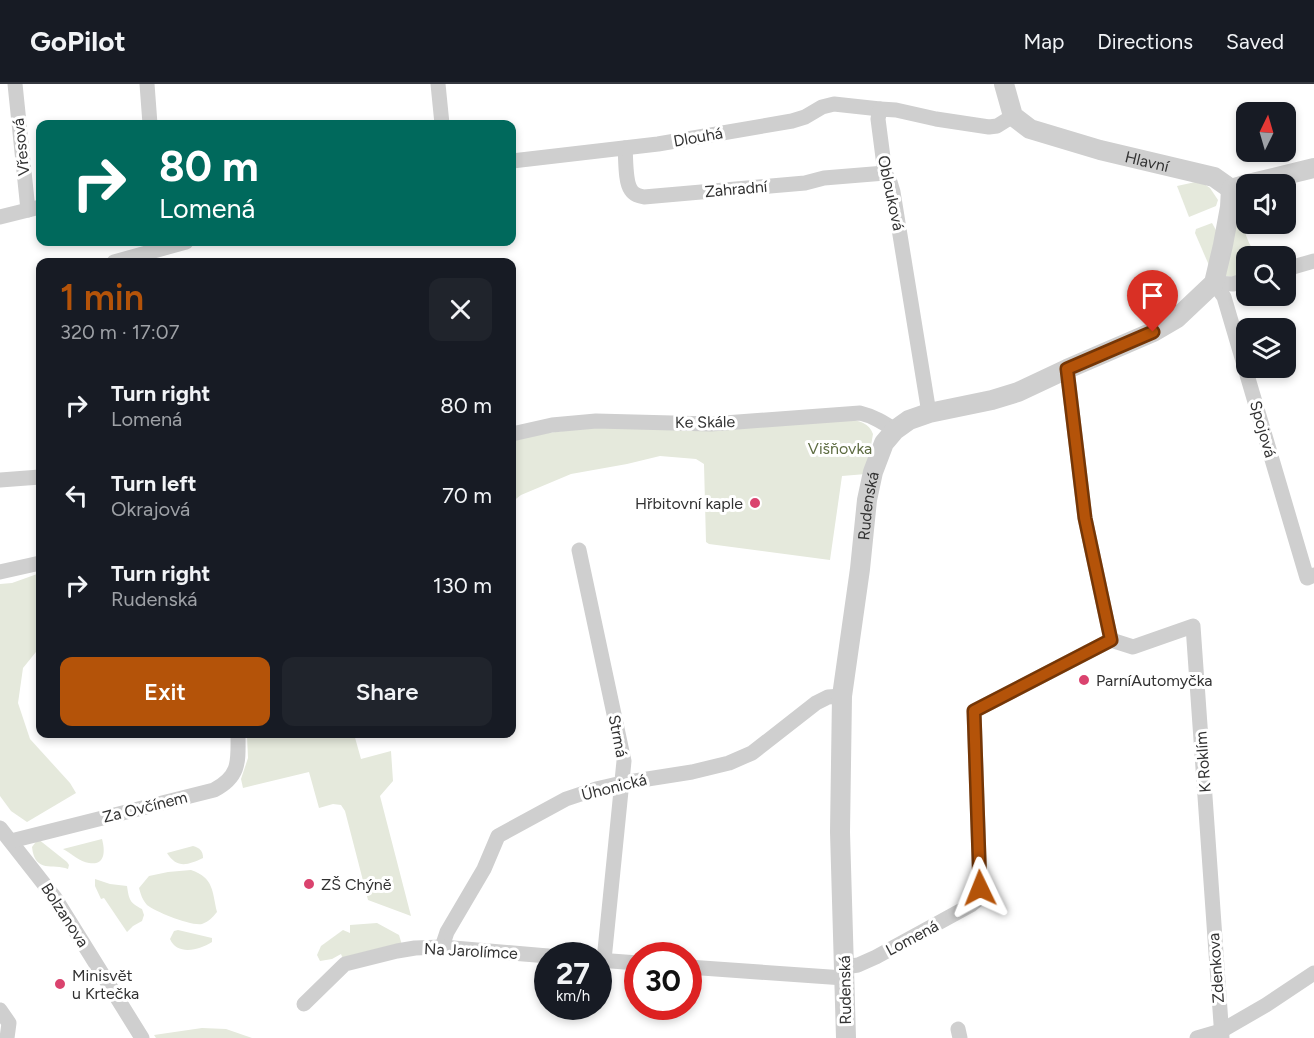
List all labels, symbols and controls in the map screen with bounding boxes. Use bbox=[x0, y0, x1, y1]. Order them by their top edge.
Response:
text: GoPilot bbox=[30, 24, 126, 58]
text: Map bbox=[1023, 29, 1064, 54]
text: Directions bbox=[1097, 29, 1193, 54]
text: Saved bbox=[1226, 29, 1284, 54]
north arrow bbox=[1236, 102, 1296, 162]
map controls bbox=[1236, 102, 1296, 378]
street label: Vřesová bbox=[9, 117, 33, 177]
street label: Dlouhá bbox=[672, 123, 724, 151]
text: 80 m bbox=[159, 141, 259, 192]
icon: right bbox=[60, 144, 138, 222]
street label: Hlavní bbox=[1123, 147, 1172, 176]
street label: Oblouková bbox=[874, 154, 908, 232]
button: sound bbox=[1236, 174, 1296, 234]
street label: Zahradní bbox=[704, 177, 769, 201]
text: Lomená bbox=[159, 192, 255, 225]
button: search bbox=[1236, 246, 1296, 306]
pin bbox=[1127, 270, 1178, 332]
text: 1 min bbox=[60, 276, 144, 319]
button: close bbox=[429, 278, 492, 341]
icon: arrive bbox=[1136, 279, 1169, 312]
button: layers bbox=[1236, 318, 1296, 378]
text: 320 m · 17:07 bbox=[60, 320, 179, 344]
text: Turn right bbox=[111, 380, 210, 407]
icon: right bbox=[60, 389, 93, 422]
text: 80 m bbox=[440, 392, 492, 419]
street label: Spojová bbox=[1246, 398, 1280, 460]
text: Lomená bbox=[111, 407, 182, 431]
street label: Ke Skále bbox=[675, 412, 735, 432]
park label: Višňovka bbox=[808, 439, 872, 458]
text: Turn left bbox=[111, 470, 197, 497]
street label: Rudenská bbox=[853, 470, 882, 541]
icon: left bbox=[60, 479, 93, 512]
text: 70 m bbox=[442, 482, 492, 509]
place label: Hřbitovní kaple bbox=[635, 494, 743, 513]
marker: Hřbitovní kaple bbox=[748, 496, 762, 510]
text: Okrajová bbox=[111, 497, 190, 521]
text: Turn right bbox=[111, 560, 210, 587]
icon: right bbox=[60, 569, 93, 602]
text: 130 m bbox=[433, 572, 492, 599]
text: Rudenská bbox=[111, 587, 197, 611]
button: Exit bbox=[60, 657, 270, 726]
button: Share bbox=[282, 657, 492, 726]
place label: ParníAutomyčka bbox=[1096, 671, 1213, 690]
marker: ParníAutomyčka bbox=[1077, 673, 1091, 687]
street label: Strmá bbox=[605, 713, 631, 759]
street label: K Roklím bbox=[1191, 731, 1215, 793]
street label: Úhonická bbox=[579, 770, 649, 804]
street label: Za Ovčínem bbox=[101, 787, 189, 827]
position arrow bbox=[948, 856, 1012, 920]
place label: ZŠ Chýně bbox=[321, 875, 392, 894]
marker: ZŠ Chýně bbox=[302, 877, 316, 891]
street label: Bolzanova bbox=[37, 879, 93, 951]
street label: Lomená bbox=[882, 916, 942, 960]
street label: Zdenkova bbox=[1204, 932, 1228, 1004]
street label: Na Jarolímce bbox=[424, 939, 519, 963]
speed limit sign: 30 bbox=[624, 942, 702, 1020]
text: 27 bbox=[556, 955, 590, 992]
street label: Rudenská bbox=[835, 955, 855, 1025]
place label: Minisvět u Krtečka bbox=[72, 966, 139, 1003]
marker: Minisvět u Krtečka bbox=[53, 977, 67, 991]
text: km/h bbox=[556, 987, 590, 1005]

